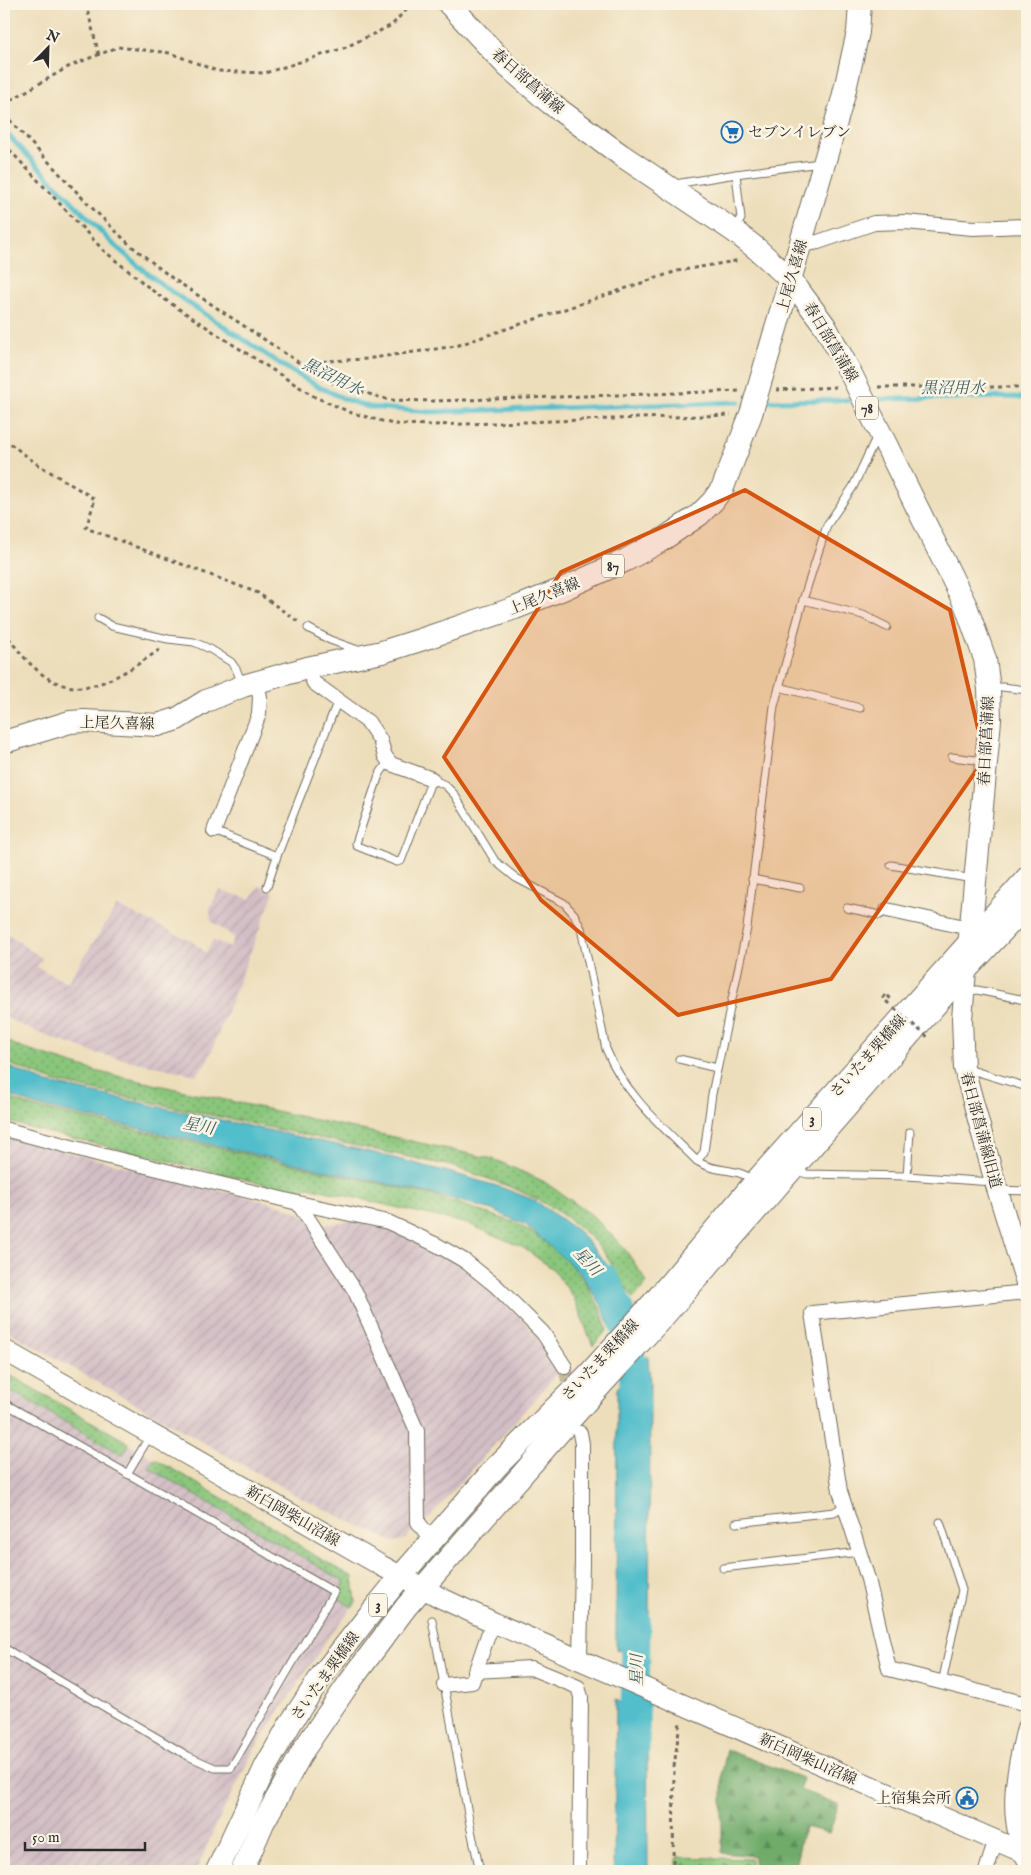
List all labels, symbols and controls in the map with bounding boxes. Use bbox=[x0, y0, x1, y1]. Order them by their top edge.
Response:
north arrow bbox=[22, 22, 72, 72]
text: N bbox=[43, 26, 62, 48]
street label: 春日部菖蒲線 bbox=[487, 45, 568, 118]
supermarket icon: セブンイレブン bbox=[720, 120, 744, 144]
place label: セブンイレブン bbox=[748, 123, 851, 142]
street label: 上尾久喜線 bbox=[773, 237, 812, 315]
street label: 春日部菖蒲線 bbox=[799, 299, 862, 386]
water label: 黒沼用水 bbox=[299, 355, 367, 402]
water label: 黒沼用水 bbox=[921, 379, 987, 399]
road number: 78 bbox=[856, 396, 878, 419]
road number: 87 bbox=[602, 554, 624, 578]
street label: 上尾久喜線 bbox=[506, 574, 583, 619]
street label: 春日部菖蒲線 bbox=[975, 696, 998, 786]
street label: 上尾久喜線 bbox=[79, 713, 155, 734]
street label: さいたま栗橋線 bbox=[826, 1011, 911, 1102]
street label: 春日部菖蒲線旧道 bbox=[956, 1070, 1005, 1191]
road number: 3 bbox=[803, 1108, 821, 1130]
water label: 星川 bbox=[181, 1114, 218, 1140]
water label: 星川 bbox=[568, 1244, 606, 1282]
street label: さいたま栗橋線 bbox=[558, 1315, 643, 1405]
street label: 新白岡柴山沼線 bbox=[243, 1482, 343, 1551]
road number: 3 bbox=[369, 1594, 387, 1616]
street label: さいたま栗橋線 bbox=[287, 1628, 364, 1724]
water label: 星川 bbox=[628, 1652, 648, 1686]
street label: 新白岡柴山沼線 bbox=[756, 1729, 860, 1789]
public building icon: 上宿集会所 bbox=[955, 1786, 979, 1810]
place label: 上宿集会所 bbox=[876, 1789, 951, 1808]
scale bar bbox=[25, 1820, 145, 1852]
text: 50 m bbox=[32, 1828, 60, 1847]

